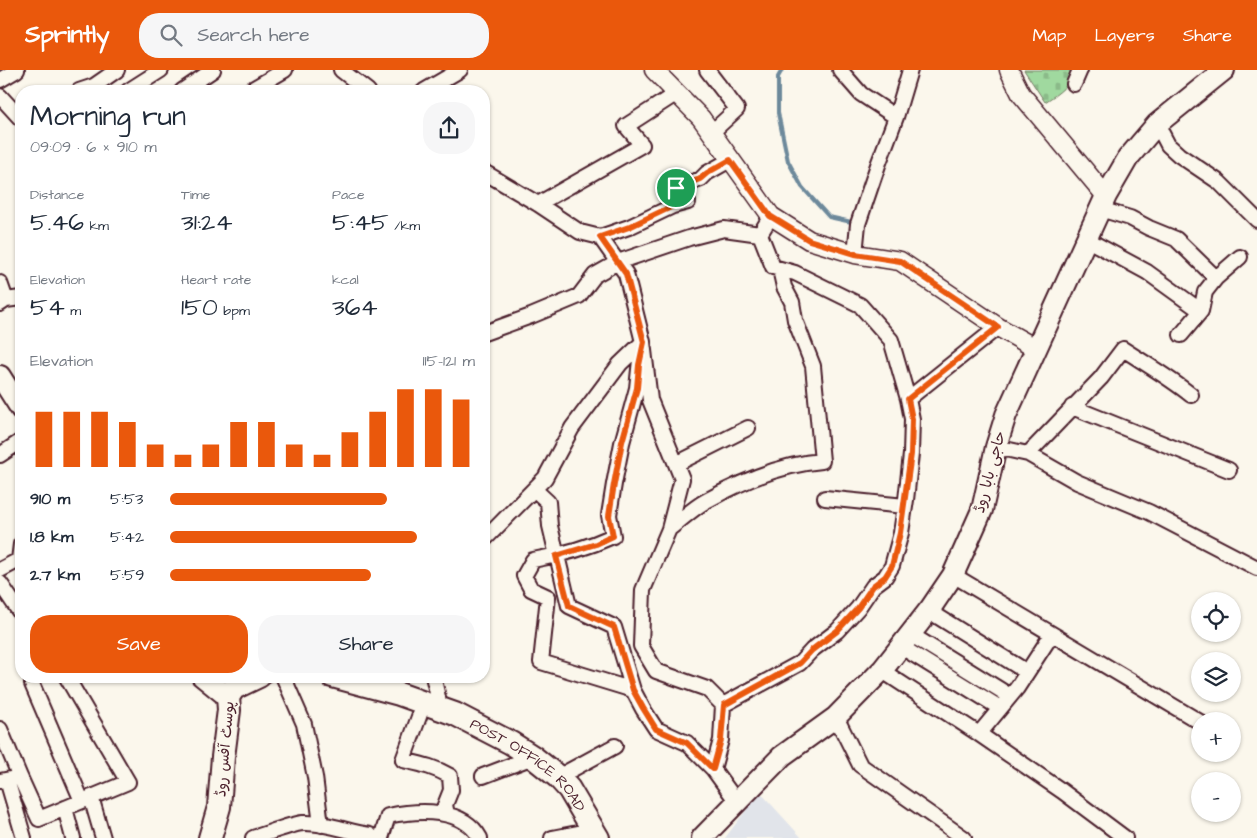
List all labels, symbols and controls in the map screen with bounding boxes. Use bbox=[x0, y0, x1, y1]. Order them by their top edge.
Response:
search box bbox=[139, 13, 489, 58]
text: Sprintly bbox=[25, 18, 109, 52]
icon: search bbox=[157, 21, 185, 49]
text: Search here bbox=[197, 22, 309, 49]
text: Map bbox=[1032, 23, 1066, 48]
text: Layers bbox=[1094, 23, 1155, 48]
text: Share bbox=[1183, 23, 1232, 48]
text: Morning run bbox=[30, 97, 186, 136]
button: share bbox=[423, 102, 475, 154]
text: 09:09 · 6 × 910 m bbox=[30, 136, 157, 158]
pin bbox=[655, 167, 697, 209]
icon: arrive bbox=[662, 174, 690, 202]
text: Distance bbox=[30, 185, 84, 205]
text: Time bbox=[181, 185, 210, 205]
text: Pace bbox=[332, 185, 364, 205]
text: 5.46 bbox=[30, 205, 84, 240]
text: 31:24 bbox=[181, 205, 232, 240]
text: 5:45 bbox=[332, 205, 389, 240]
text: km bbox=[84, 216, 109, 236]
text: /km bbox=[389, 216, 420, 236]
text: Elevation bbox=[30, 270, 85, 290]
text: Heart rate bbox=[181, 270, 251, 290]
text: kcal bbox=[332, 270, 359, 290]
text: 54 bbox=[30, 290, 65, 325]
text: 150 bbox=[181, 290, 218, 325]
text: 364 bbox=[332, 290, 377, 325]
text: m bbox=[65, 301, 81, 321]
text: bpm bbox=[218, 301, 250, 321]
text: Elevation bbox=[30, 350, 93, 372]
text: 115–121 m bbox=[423, 350, 475, 372]
street label: حاجی بابا روڈ bbox=[969, 429, 1011, 515]
text: 910 m bbox=[30, 488, 70, 510]
text: 5:53 bbox=[110, 488, 143, 510]
text: 1.8 km bbox=[30, 526, 73, 548]
text: 5:42 bbox=[110, 526, 144, 548]
text: 2.7 km bbox=[30, 564, 80, 586]
text: 5:59 bbox=[110, 564, 144, 586]
map controls bbox=[1191, 592, 1241, 822]
button: locate bbox=[1191, 592, 1241, 642]
button: Save bbox=[30, 615, 248, 673]
button: Share bbox=[258, 615, 475, 673]
button: layers bbox=[1191, 652, 1241, 702]
street label: پوسٹ آفس روڈ bbox=[210, 700, 240, 798]
button: + bbox=[1191, 712, 1241, 762]
street label: POST OFFICE ROAD bbox=[467, 713, 591, 816]
button: − bbox=[1191, 772, 1241, 822]

